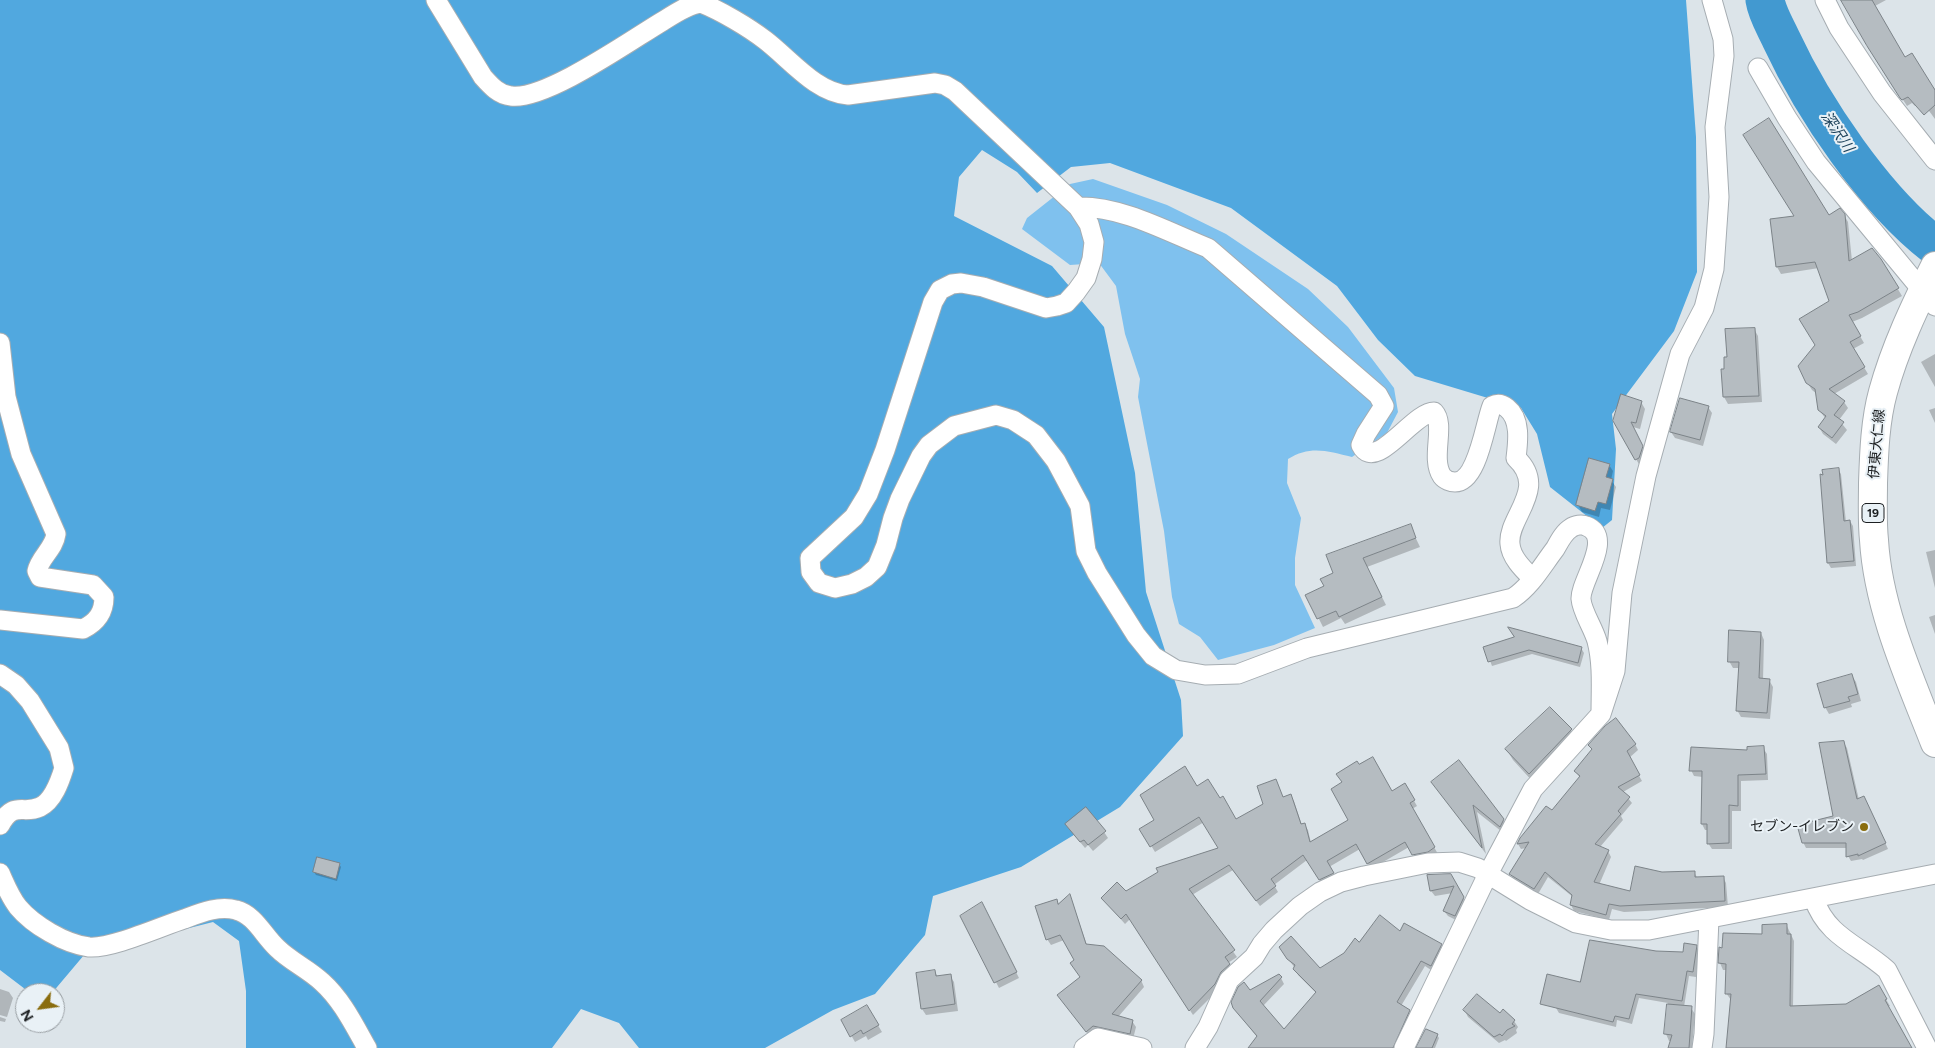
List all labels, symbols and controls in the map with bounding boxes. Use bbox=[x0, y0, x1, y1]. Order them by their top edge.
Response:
water label: 深沢川 bbox=[1817, 108, 1857, 156]
street label: 伊東大仁線 bbox=[1866, 408, 1888, 480]
road number: 19 bbox=[1862, 503, 1884, 522]
place label: セブン-イレブン bbox=[1750, 819, 1854, 835]
marker: セブン-イレブン bbox=[1858, 821, 1870, 833]
north arrow bbox=[15, 983, 65, 1033]
text: N bbox=[17, 1006, 38, 1024]

